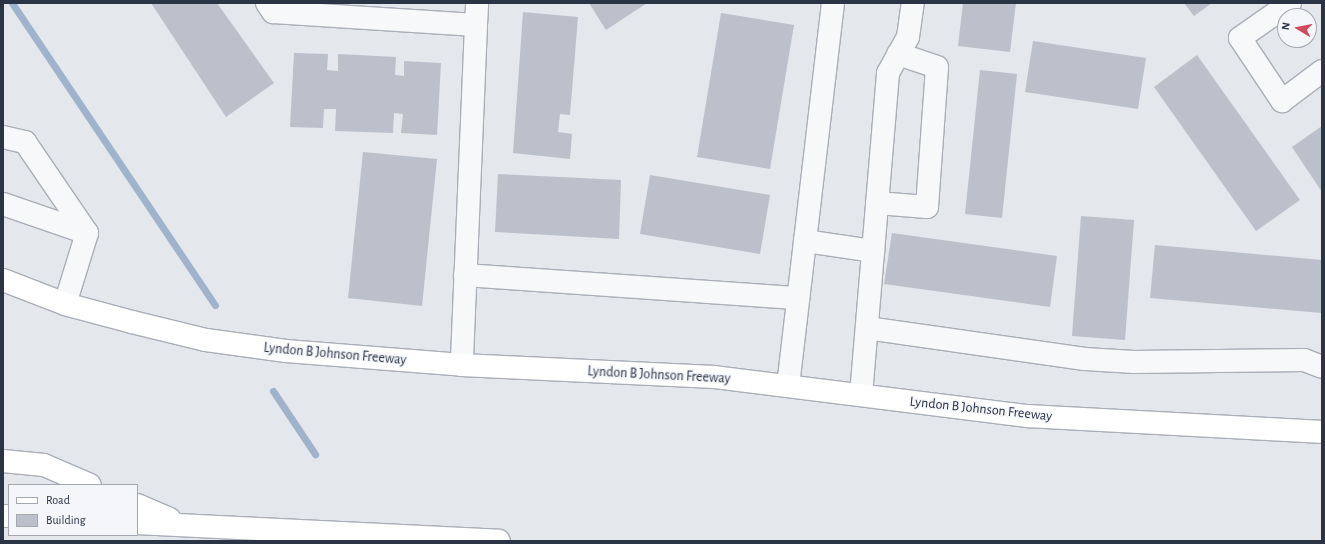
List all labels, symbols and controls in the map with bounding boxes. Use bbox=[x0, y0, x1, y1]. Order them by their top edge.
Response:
north arrow bbox=[1277, 8, 1317, 48]
text: N bbox=[1280, 21, 1292, 31]
street label: Lyndon B Johnson Freeway bbox=[263, 339, 407, 369]
street label: Lyndon B Johnson Freeway bbox=[587, 363, 731, 387]
street label: Lyndon B Johnson Freeway bbox=[909, 393, 1053, 425]
legend bbox=[8, 484, 138, 536]
text: Road bbox=[46, 494, 70, 506]
text: Building bbox=[46, 514, 86, 526]

